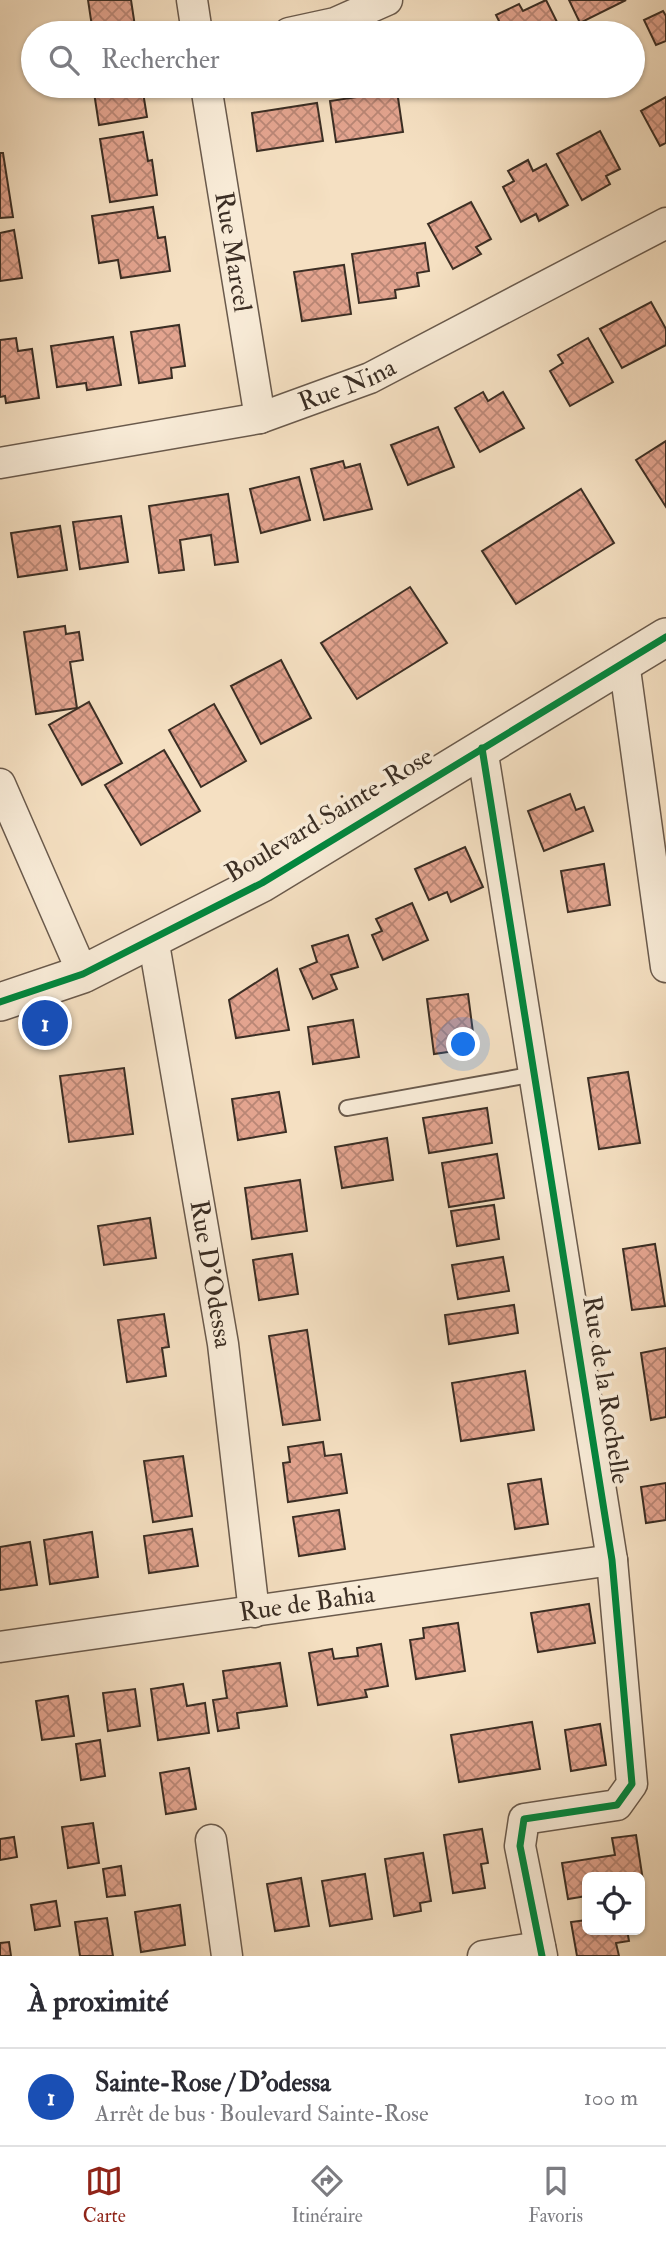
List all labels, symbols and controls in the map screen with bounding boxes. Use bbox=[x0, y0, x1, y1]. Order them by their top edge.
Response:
search box bbox=[21, 21, 645, 98]
icon: search bbox=[45, 41, 83, 79]
text: Rechercher bbox=[101, 44, 220, 76]
street label: Rue Marcel bbox=[207, 189, 259, 315]
street label: Rue Nina bbox=[294, 351, 402, 419]
street label: Boulevard Sainte-Rose bbox=[219, 740, 439, 890]
pin: 1 bbox=[22, 997, 68, 1049]
your location bbox=[446, 1027, 480, 1061]
street label: Rue D'Odessa bbox=[182, 1198, 239, 1351]
street label: Rue de la Rochelle bbox=[575, 1294, 637, 1486]
street label: Rue de Bahia bbox=[237, 1578, 377, 1629]
map controls bbox=[582, 1872, 645, 1935]
button: locate bbox=[582, 1872, 645, 1935]
text: À proximité bbox=[28, 1983, 168, 2020]
text: Sainte-Rose / D'odessa bbox=[95, 2067, 331, 2099]
text: 1 bbox=[47, 2083, 55, 2112]
text: 100 m bbox=[584, 2083, 638, 2112]
text: Arrêt de bus · Boulevard Sainte-Rose bbox=[95, 2099, 429, 2128]
tab: Carte bbox=[83, 2162, 126, 2228]
tab: Itinéraire bbox=[291, 2162, 363, 2228]
tab: Favoris bbox=[528, 2162, 583, 2228]

